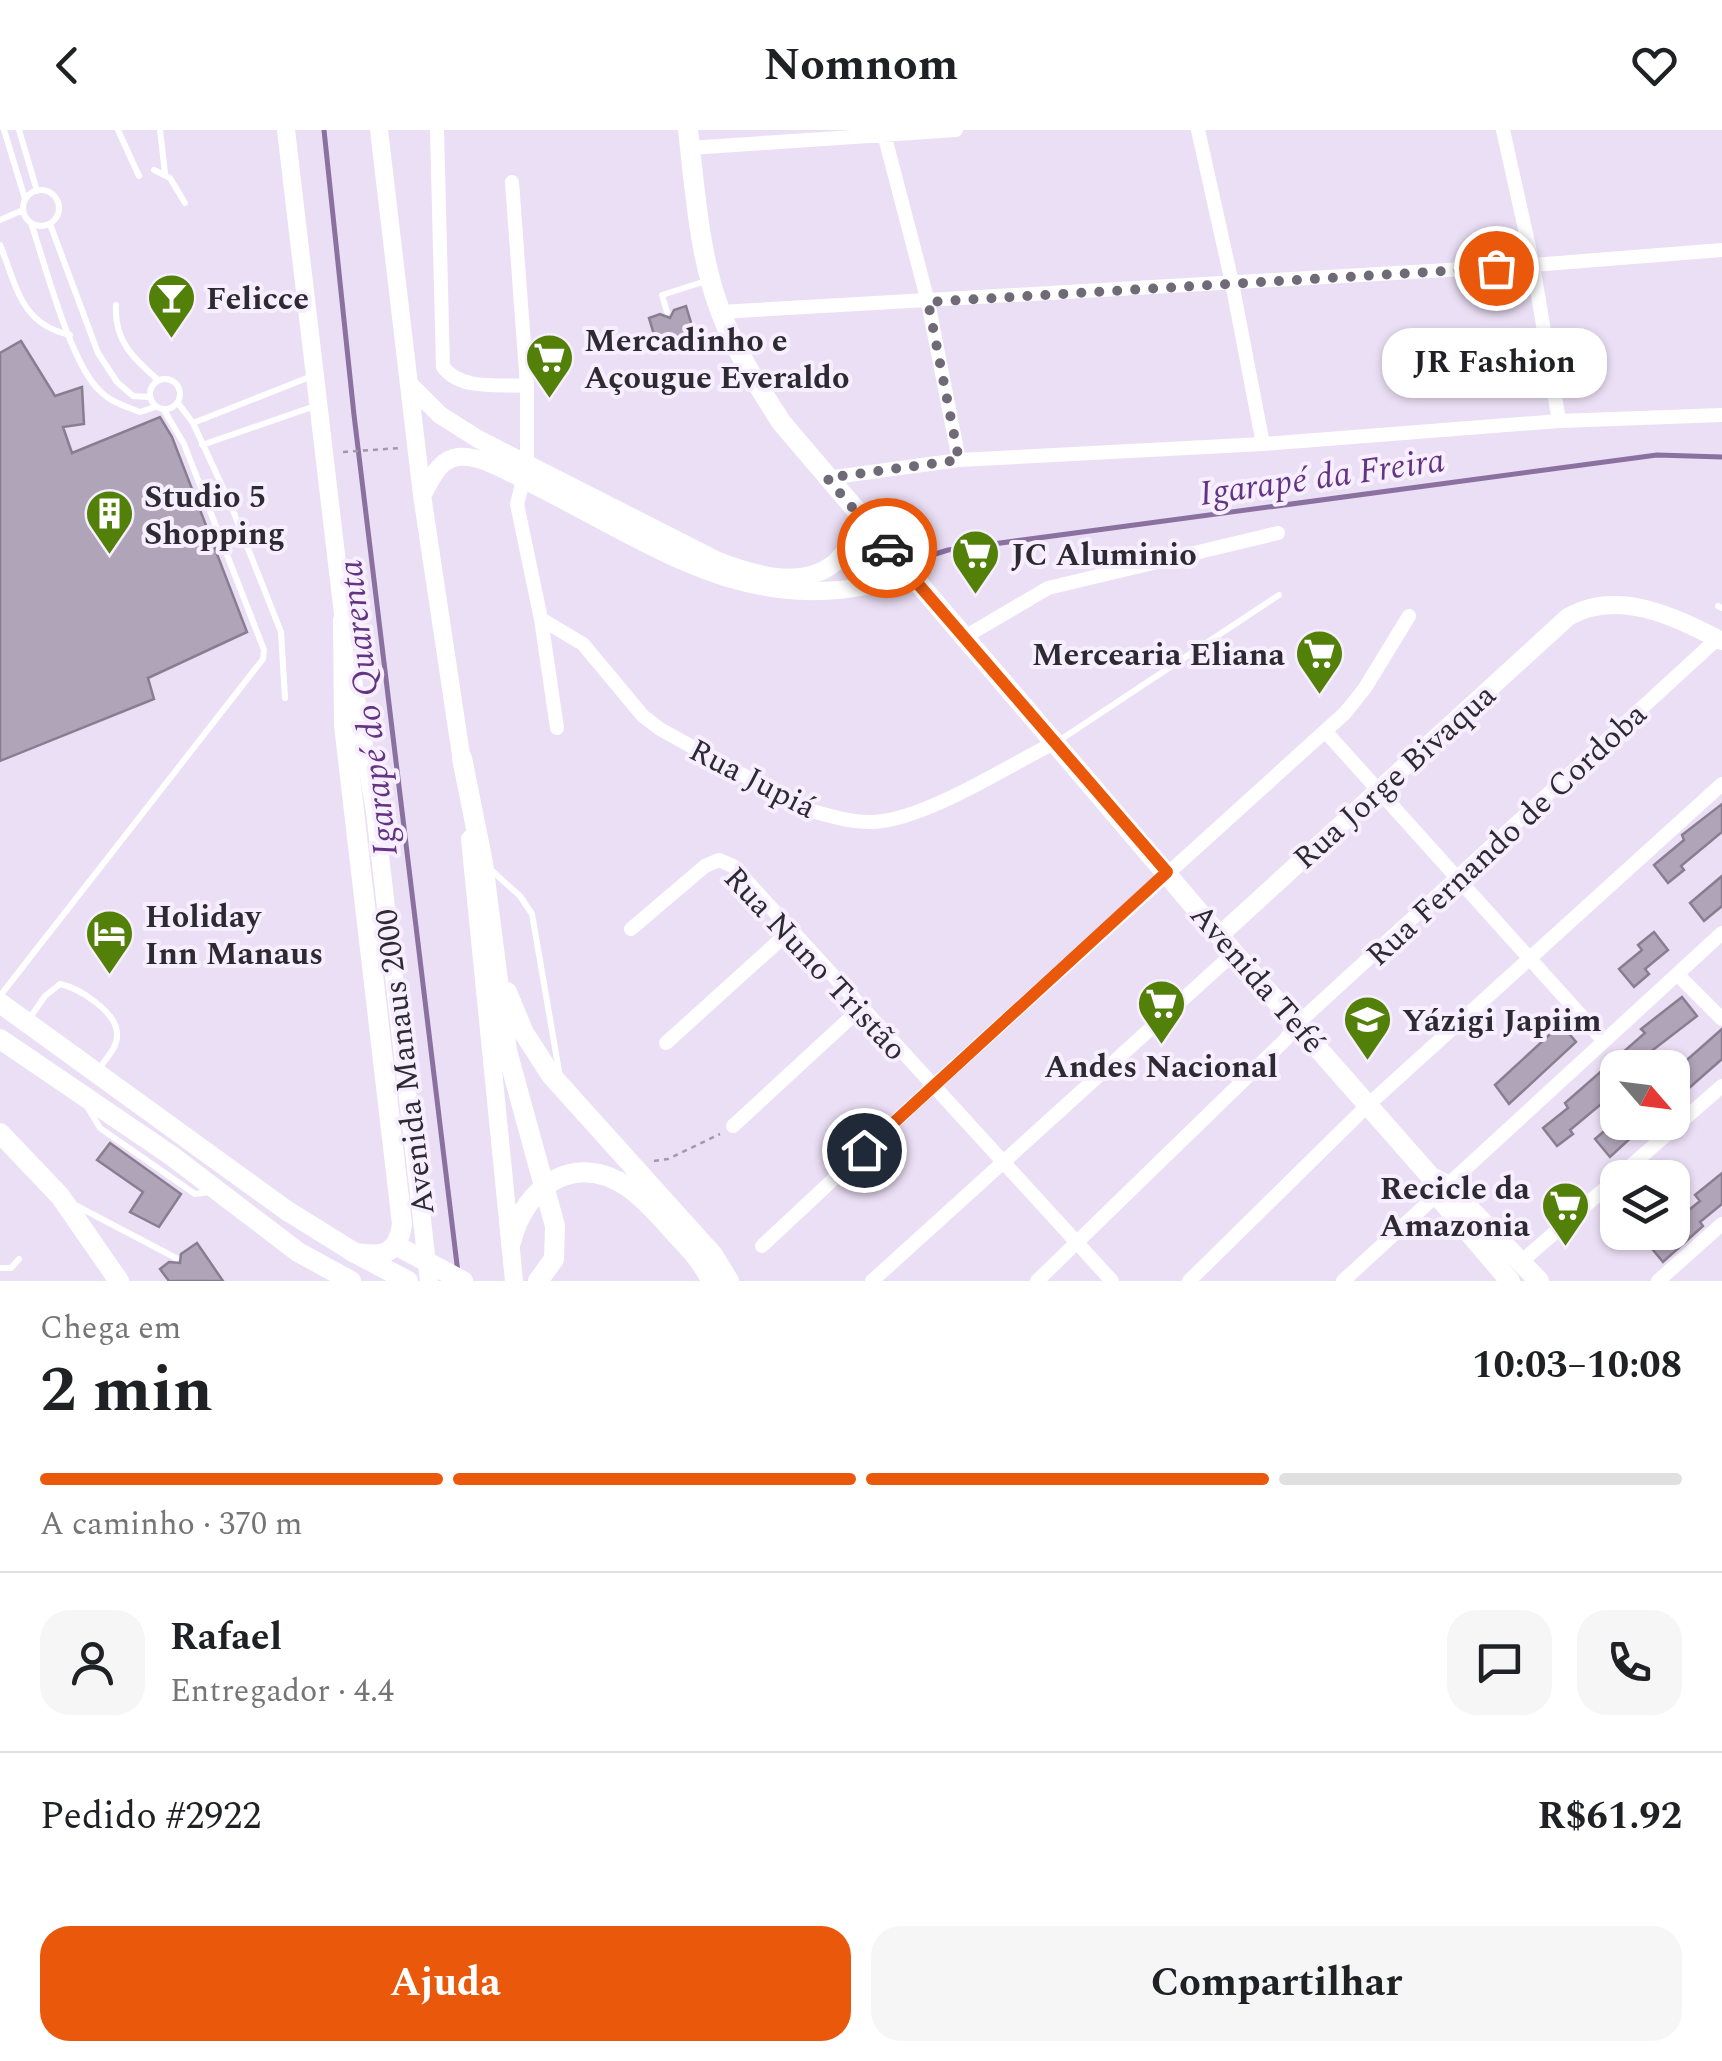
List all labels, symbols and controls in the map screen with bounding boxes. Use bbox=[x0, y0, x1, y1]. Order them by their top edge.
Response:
text: Nomnom bbox=[764, 31, 958, 100]
icon: back bbox=[40, 38, 95, 93]
icon: heart bbox=[1627, 38, 1682, 93]
pin bbox=[1454, 226, 1539, 311]
icon: bag bbox=[1469, 241, 1524, 296]
bar icon: Felicce bbox=[145, 272, 197, 340]
place label: Felicce bbox=[206, 275, 309, 324]
place label: Mercadinho e Açougue Everaldo bbox=[584, 317, 850, 403]
callout: JR Fashion bbox=[1384, 328, 1608, 398]
supermarket icon: Mercadinho e Açougue Everaldo bbox=[523, 332, 575, 400]
text: JR Fashion bbox=[1413, 338, 1576, 387]
water label: Igarapé da Freira bbox=[1196, 434, 1448, 521]
place label: Studio 5 Shopping bbox=[144, 473, 285, 559]
building icon: Studio 5 Shopping bbox=[83, 488, 135, 556]
courier bbox=[837, 498, 937, 598]
icon: car bbox=[860, 521, 915, 576]
supermarket icon: JC Aluminio bbox=[950, 528, 1002, 596]
place label: JC Aluminio bbox=[1011, 531, 1197, 580]
water label: Igarapé do Quarenta bbox=[324, 557, 413, 859]
supermarket icon: Mercearia Eliana bbox=[1294, 628, 1346, 696]
place label: Mercearia Eliana bbox=[1032, 631, 1286, 680]
street label: Rua Jorge Bivaqua bbox=[1282, 672, 1508, 882]
street label: Rua Fernando de Cordoba bbox=[1355, 691, 1659, 979]
street label: Rua Jupiá bbox=[680, 726, 825, 832]
street label: Rua Nuno Tristão bbox=[711, 855, 919, 1073]
place label: Holiday Inn Manaus bbox=[145, 893, 323, 979]
street label: Avenida Tefé bbox=[1178, 893, 1336, 1065]
street label: Avenida Manaus 2000 bbox=[362, 906, 449, 1218]
hotel icon: Holiday Inn Manaus bbox=[84, 908, 136, 976]
supermarket icon: Andes Nacional bbox=[1135, 978, 1187, 1046]
school or university icon: Yázigi Japiim bbox=[1341, 994, 1393, 1062]
place label: Yázigi Japiim bbox=[1402, 997, 1602, 1046]
place label: Andes Nacional bbox=[1044, 1043, 1278, 1092]
north arrow bbox=[1600, 1050, 1690, 1140]
map controls bbox=[1600, 1050, 1690, 1250]
pin bbox=[822, 1108, 907, 1193]
icon: home bbox=[837, 1123, 892, 1178]
button: layers bbox=[1600, 1160, 1690, 1250]
place label: Recicle da Amazonia bbox=[1380, 1165, 1531, 1251]
supermarket icon: Recicle da Amazonia bbox=[1539, 1180, 1591, 1248]
text: Chega em bbox=[40, 1304, 181, 1353]
text: 10:03–10:08 bbox=[1472, 1337, 1682, 1395]
text: 2 min bbox=[40, 1341, 213, 1440]
text: A caminho · 370 m bbox=[40, 1500, 302, 1549]
text: Rafael bbox=[170, 1609, 282, 1667]
button: person bbox=[40, 1610, 145, 1715]
button: chat bbox=[1447, 1610, 1552, 1715]
button: phone bbox=[1577, 1610, 1682, 1715]
text: Entregador · 4.4 bbox=[170, 1667, 394, 1716]
text: Pedido #2922 bbox=[40, 1788, 261, 1846]
text: R$61.92 bbox=[1538, 1788, 1682, 1846]
button: Ajuda bbox=[40, 1926, 851, 2041]
button: Compartilhar bbox=[871, 1926, 1682, 2041]

